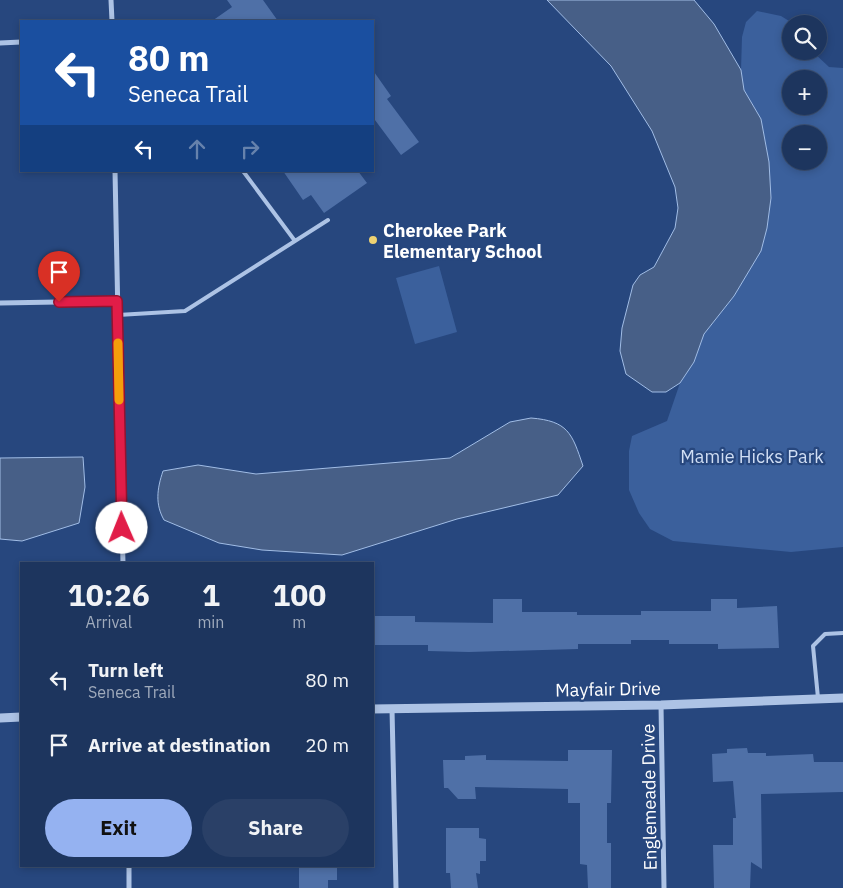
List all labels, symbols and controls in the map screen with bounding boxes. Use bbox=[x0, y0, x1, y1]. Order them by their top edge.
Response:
map controls bbox=[782, 15, 827, 170]
button: search bbox=[782, 15, 827, 60]
text: 80 m bbox=[128, 35, 210, 81]
icon: left bbox=[45, 40, 110, 105]
button: + bbox=[782, 70, 827, 115]
text: Seneca Trail bbox=[128, 79, 248, 108]
button: − bbox=[782, 125, 827, 170]
icon: left bbox=[130, 135, 158, 163]
icon: ahead bbox=[183, 135, 211, 163]
icon: right bbox=[236, 135, 264, 163]
place label: Cherokee Park Elementary School bbox=[383, 219, 542, 263]
marker: Cherokee Park Elementary School bbox=[367, 234, 379, 246]
pin bbox=[38, 251, 80, 302]
icon: arrive bbox=[45, 258, 73, 286]
park label: Mamie Hicks Park bbox=[680, 445, 824, 468]
position arrow bbox=[95, 501, 147, 553]
text: 10:26 bbox=[68, 575, 150, 614]
text: 1 bbox=[202, 575, 220, 614]
text: 100 bbox=[272, 575, 326, 614]
text: Arrival bbox=[85, 612, 132, 632]
text: min bbox=[197, 612, 224, 632]
text: m bbox=[292, 612, 306, 632]
text: Turn left bbox=[88, 658, 164, 682]
icon: left bbox=[45, 666, 73, 694]
text: 80 m bbox=[305, 668, 349, 692]
street label: Mayfair Drive bbox=[555, 677, 661, 701]
text: Seneca Trail bbox=[88, 682, 175, 702]
street label: Englemeade Drive bbox=[636, 723, 662, 870]
icon: arrive bbox=[45, 731, 73, 759]
text: Arrive at destination bbox=[88, 733, 271, 757]
text: 20 m bbox=[305, 733, 349, 757]
button: Exit bbox=[45, 799, 192, 857]
button: Share bbox=[202, 799, 349, 857]

